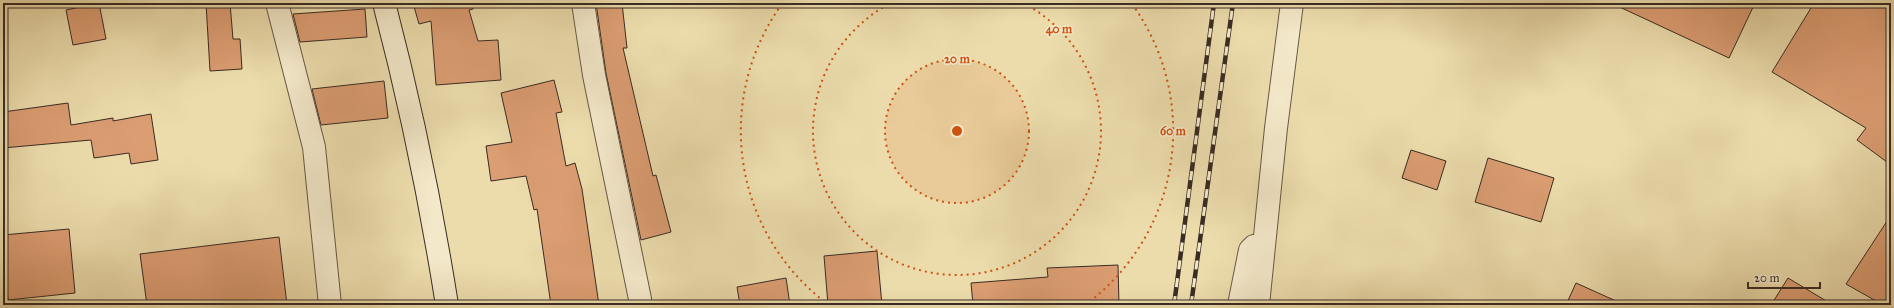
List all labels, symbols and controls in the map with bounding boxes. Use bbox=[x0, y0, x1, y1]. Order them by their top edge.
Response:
text: 40 m bbox=[1046, 22, 1073, 37]
text: 20 m bbox=[944, 52, 971, 66]
centre of rings bbox=[950, 124, 964, 138]
text: 60 m bbox=[1160, 124, 1187, 138]
scale bar bbox=[1748, 264, 1820, 290]
text: 20 m bbox=[1754, 271, 1780, 285]

